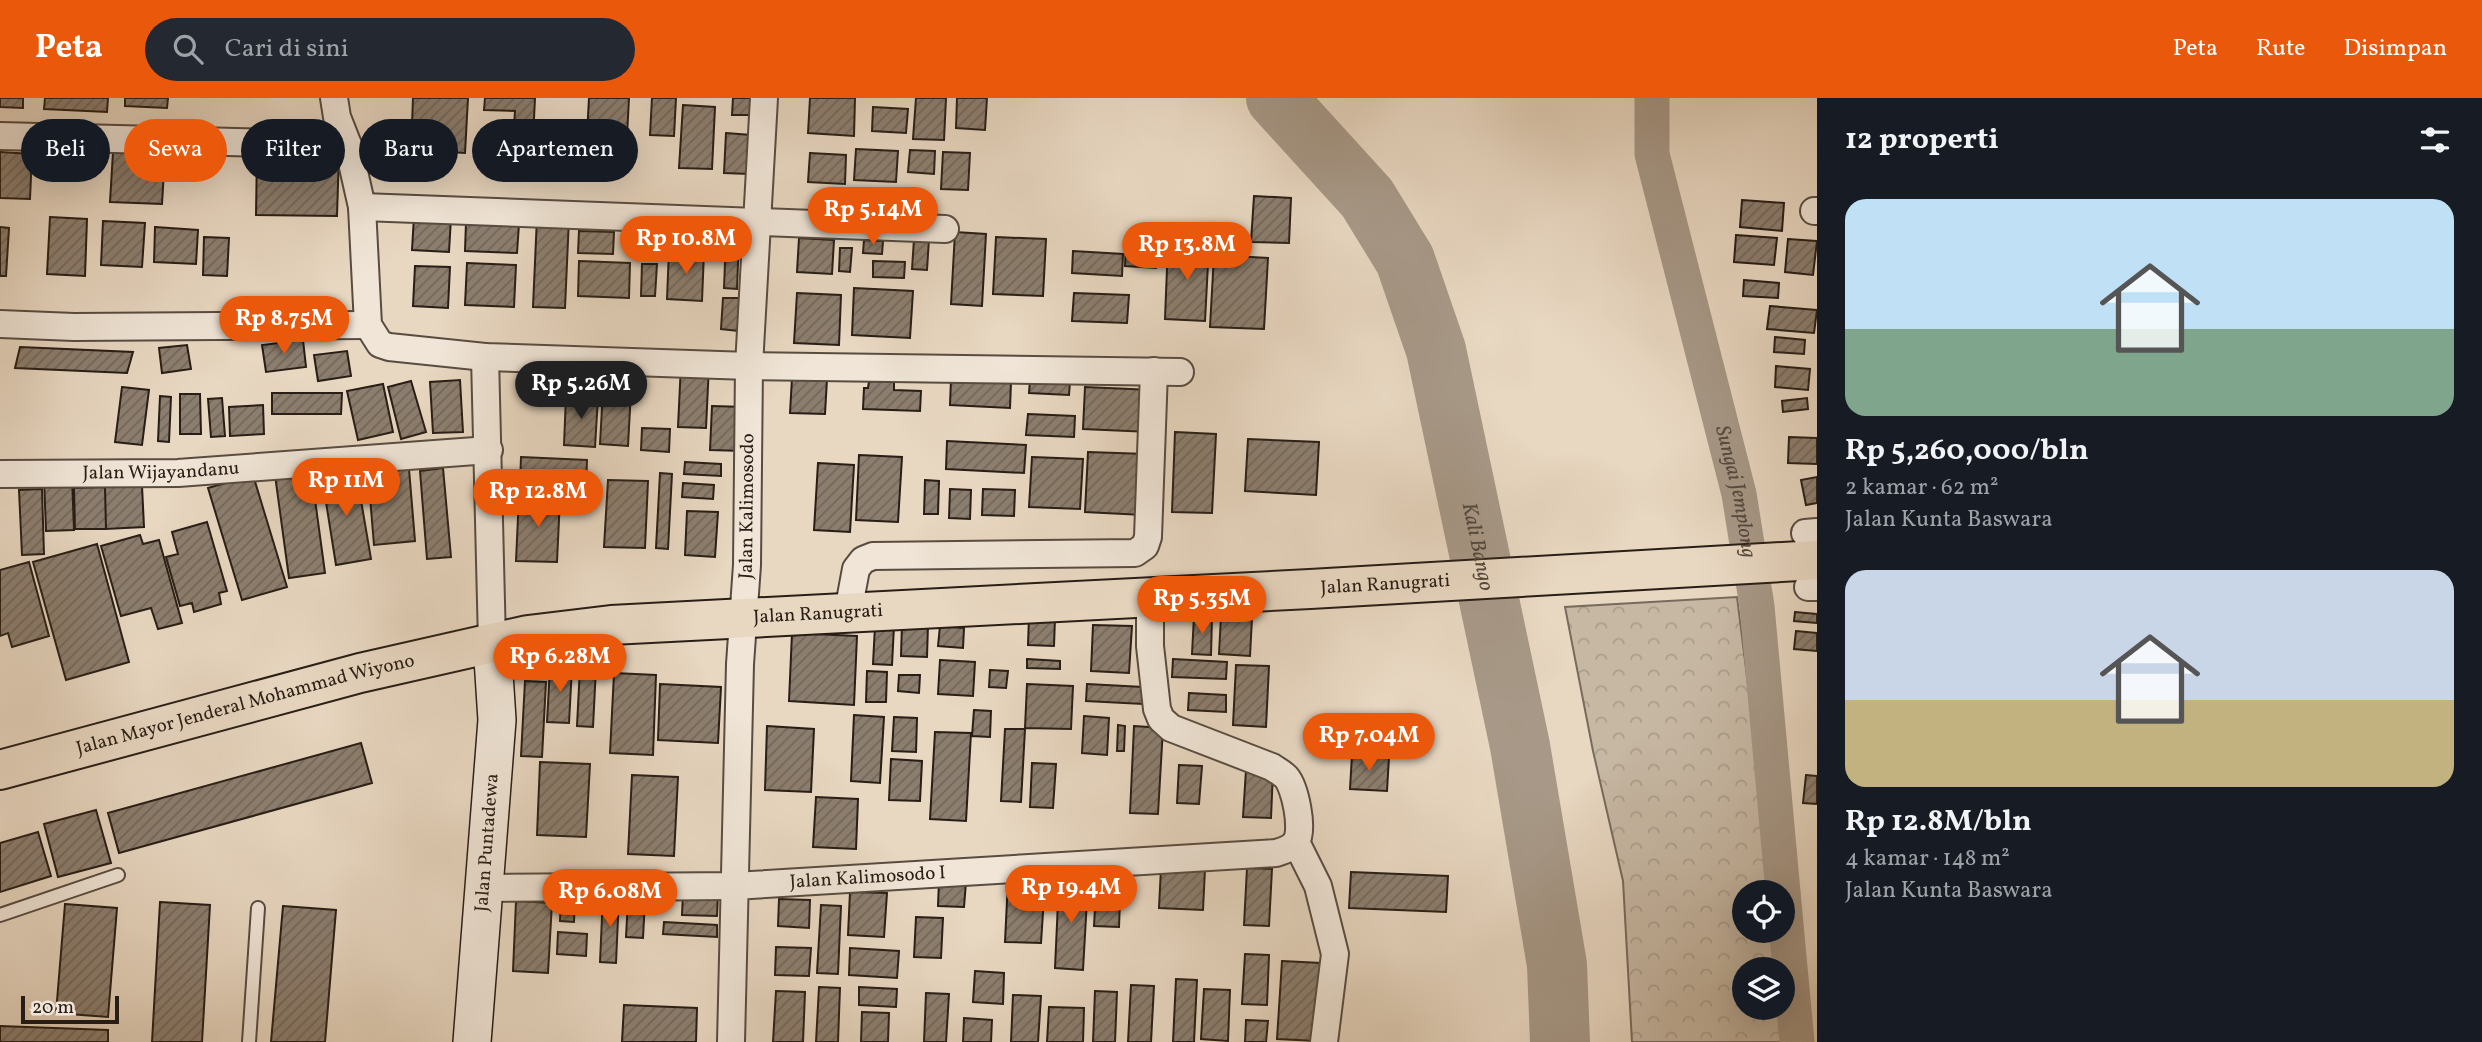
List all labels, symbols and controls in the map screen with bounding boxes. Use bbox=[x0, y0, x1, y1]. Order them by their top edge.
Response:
search box bbox=[145, 18, 635, 81]
text: Peta bbox=[35, 26, 103, 72]
icon: search bbox=[169, 30, 207, 68]
text: Cari di sini bbox=[225, 31, 349, 67]
text: Peta bbox=[2173, 32, 2218, 66]
text: Rute bbox=[2256, 32, 2305, 66]
text: Disimpan bbox=[2343, 32, 2447, 66]
chip: Beli bbox=[21, 119, 110, 182]
chip: Sewa bbox=[124, 119, 227, 182]
chip: Filter bbox=[241, 119, 345, 182]
chip: Baru bbox=[359, 119, 458, 182]
chip: Apartemen bbox=[472, 119, 638, 182]
text: 12 properti bbox=[1845, 119, 1999, 161]
icon: filters bbox=[2416, 121, 2454, 159]
pin: Rp 5.14M bbox=[801, 188, 945, 247]
text: Rp 5.14M bbox=[824, 194, 922, 226]
pin: Rp 10.8M bbox=[614, 216, 758, 276]
pin: Rp 13.8M bbox=[1115, 222, 1259, 282]
text: Rp 10.8M bbox=[636, 223, 736, 255]
text: Rp 13.8M bbox=[1138, 229, 1236, 261]
icon: home bbox=[2087, 245, 2213, 371]
pin: Rp 8.75M bbox=[212, 296, 356, 356]
text: Rp 8.75M bbox=[235, 303, 333, 335]
pin: Rp 5.26M bbox=[509, 362, 653, 421]
text: Rp 5.26M bbox=[531, 368, 631, 400]
water label: Sungai Jemplong bbox=[1708, 422, 1764, 560]
text: Rp 5,260,000/bln bbox=[1845, 430, 2089, 472]
street label: Jalan Kalimosodo bbox=[733, 433, 761, 580]
street label: Jalan Wijayandanu bbox=[82, 455, 240, 487]
pin: Rp 11M bbox=[289, 458, 403, 518]
text: Rp 11M bbox=[308, 465, 384, 497]
pin: Rp 12.8M bbox=[466, 470, 610, 529]
text: 2 kamar · 62 m² bbox=[1845, 472, 1999, 504]
text: Rp 12.8M bbox=[489, 476, 587, 508]
water label: Kali Bango bbox=[1454, 500, 1501, 594]
text: Jalan Kunta Baswara bbox=[1845, 504, 2053, 536]
street label: Jalan Ranugrati bbox=[1320, 568, 1451, 601]
pin: Rp 5.35M bbox=[1130, 576, 1274, 636]
text: Rp 5.35M bbox=[1153, 583, 1251, 615]
street label: Jalan Ranugrati bbox=[753, 598, 884, 631]
icon: home bbox=[2087, 616, 2213, 742]
pin: Rp 6.28M bbox=[488, 634, 632, 694]
text: Rp 6.28M bbox=[509, 641, 611, 673]
street label: Jalan Mayor Jenderal Mohammad Wiyono bbox=[73, 648, 417, 762]
pin: Rp 7.04M bbox=[1297, 714, 1441, 773]
text: Rp 7.04M bbox=[1319, 720, 1419, 752]
street label: Jalan Puntadewa bbox=[469, 772, 506, 913]
text: Rp 12.8M/bln bbox=[1845, 801, 2032, 843]
text: 4 kamar · 148 m² bbox=[1845, 843, 2010, 875]
street label: Jalan Kalimosodo I bbox=[789, 860, 947, 896]
pin: Rp 19.4M bbox=[999, 866, 1143, 925]
pin: Rp 6.08M bbox=[538, 870, 682, 929]
text: Rp 19.4M bbox=[1021, 872, 1121, 904]
text: Jalan Kunta Baswara bbox=[1845, 875, 2053, 907]
text: Rp 6.08M bbox=[558, 876, 662, 908]
map controls bbox=[1732, 880, 1795, 1020]
button: locate bbox=[1732, 880, 1795, 943]
button: layers bbox=[1732, 957, 1795, 1020]
scale bar bbox=[21, 993, 119, 1025]
text: 20 m bbox=[32, 995, 74, 1021]

